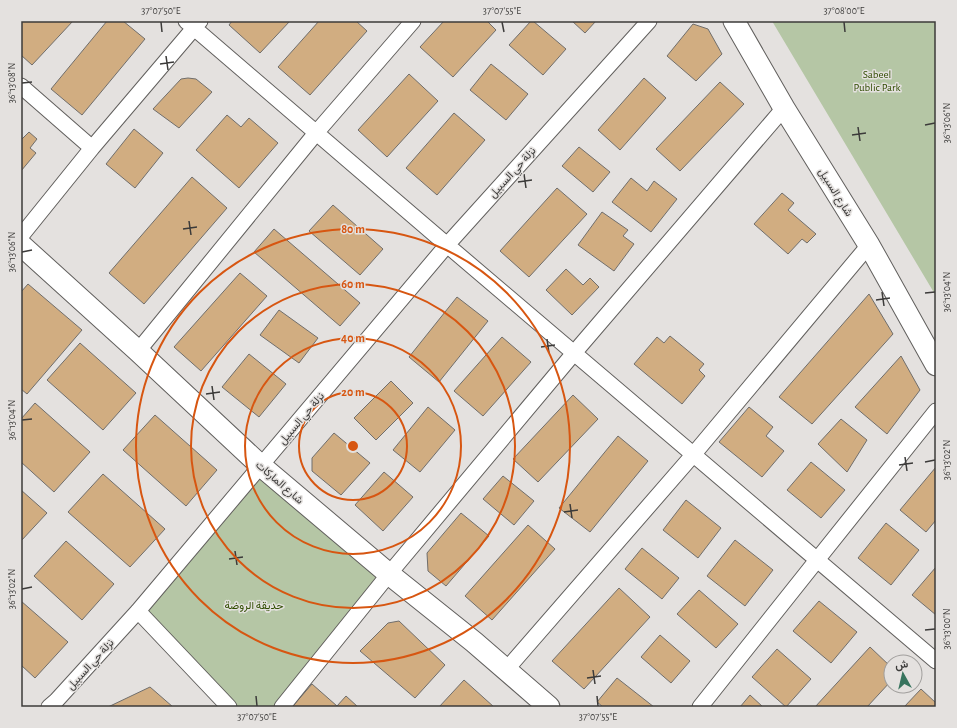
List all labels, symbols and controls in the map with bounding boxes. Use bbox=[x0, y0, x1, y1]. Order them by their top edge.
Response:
text: 37°07'50"E bbox=[141, 6, 181, 16]
text: 37°07'55"E bbox=[483, 6, 521, 16]
text: 37°08'00"E bbox=[823, 6, 865, 16]
text: 36°13'08"N bbox=[7, 63, 17, 103]
park label: Sabeel Public Park bbox=[853, 69, 901, 93]
text: 36°13'06"N bbox=[942, 103, 952, 143]
street label: نزلة حي السبيل bbox=[487, 145, 541, 203]
street label: شارع السبيل bbox=[815, 166, 855, 220]
text: 80 m bbox=[341, 223, 365, 235]
text: 36°13'06"N bbox=[7, 232, 17, 272]
text: 36°13'04"N bbox=[942, 272, 952, 312]
text: 60 m bbox=[341, 278, 365, 290]
text: 40 m bbox=[341, 332, 365, 344]
text: 20 m bbox=[341, 386, 365, 398]
street label: نزلة حي السبيل bbox=[277, 390, 329, 449]
text: 36°13'04"N bbox=[7, 400, 17, 440]
centre of rings bbox=[346, 439, 360, 453]
text: 36°13'02"N bbox=[942, 440, 952, 480]
street label: شارع الماركات bbox=[252, 459, 306, 508]
text: 36°13'02"N bbox=[7, 569, 17, 609]
park label: حديقة الروضة bbox=[224, 600, 284, 612]
text: 36°13'00"N bbox=[942, 608, 952, 650]
street label: نزلة حي السبيل bbox=[65, 637, 119, 695]
north arrow bbox=[883, 654, 923, 694]
text: ش bbox=[894, 658, 909, 672]
text: 37°07'50"E bbox=[237, 712, 277, 722]
text: 37°07'55"E bbox=[579, 712, 617, 722]

